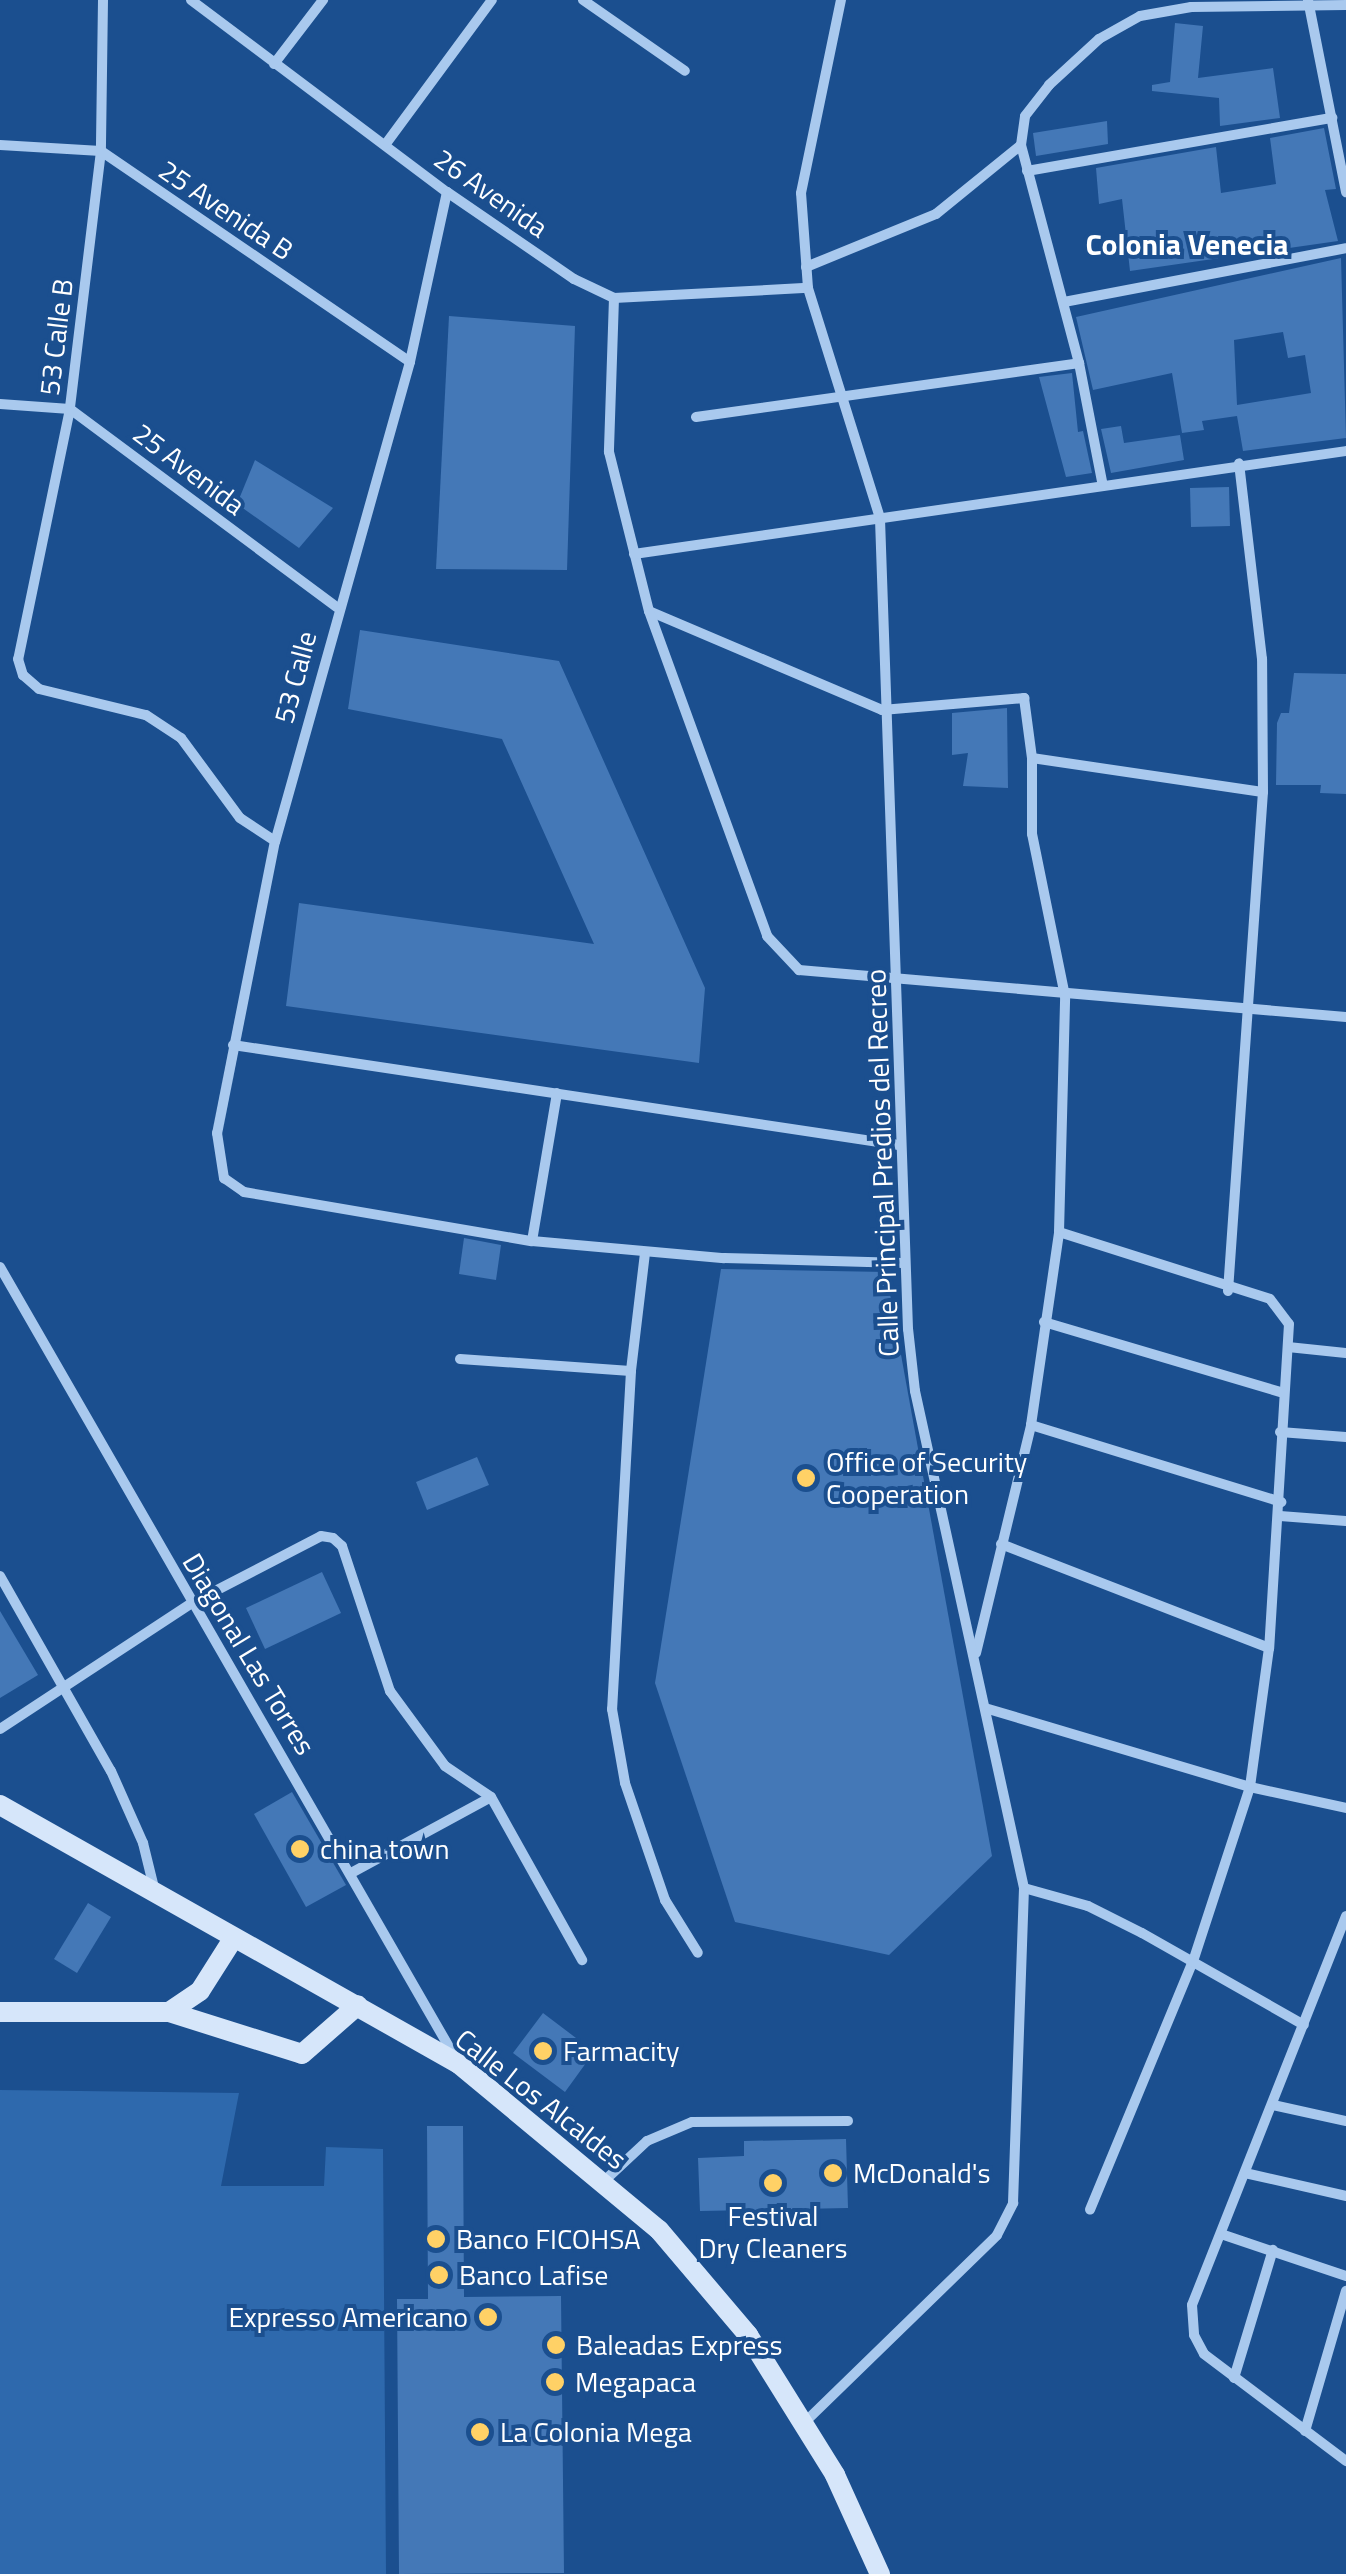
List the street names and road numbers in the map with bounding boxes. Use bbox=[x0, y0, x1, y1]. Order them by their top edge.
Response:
street label: 26 Avenida bbox=[428, 142, 554, 244]
street label: 25 Avenida B bbox=[153, 153, 299, 267]
street label: 53 Calle B bbox=[32, 277, 80, 397]
street label: 25 Avenida bbox=[127, 416, 251, 522]
street label: 53 Calle bbox=[267, 627, 323, 727]
street label: Calle Principal Predios del Recreo bbox=[858, 969, 906, 1357]
street label: Diagonal Las Torres bbox=[176, 1547, 322, 1761]
street label: Calle Los Alcaldes bbox=[449, 2022, 633, 2176]

